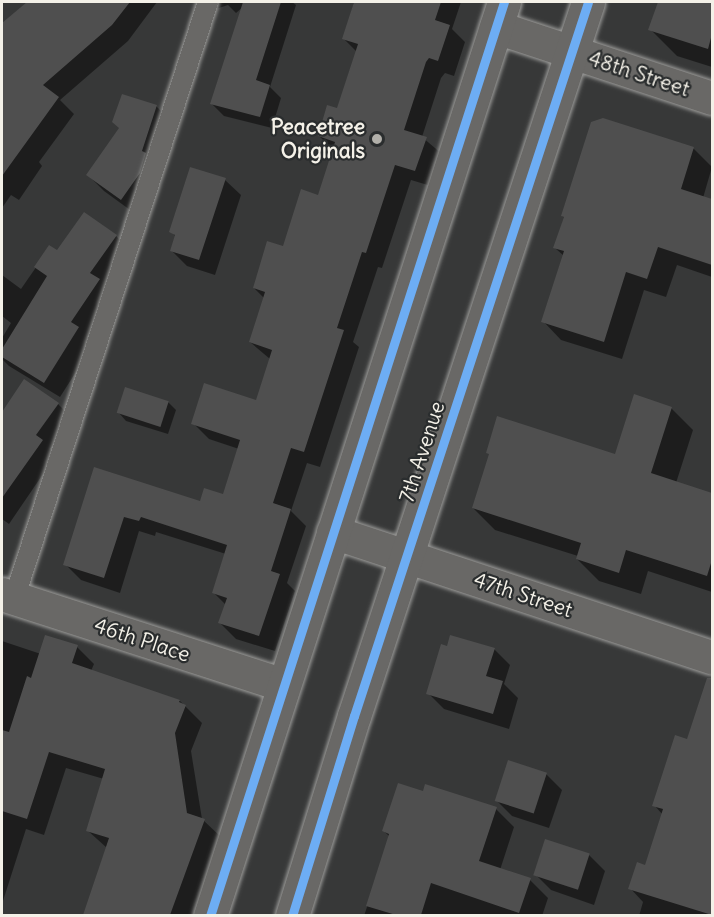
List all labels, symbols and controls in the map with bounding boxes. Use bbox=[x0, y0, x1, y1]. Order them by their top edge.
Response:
street label: 48th Street bbox=[585, 46, 693, 102]
place label: Peacetree Originals bbox=[271, 114, 365, 164]
marker: Peacetree Originals bbox=[370, 132, 384, 146]
street label: 7th Avenue bbox=[394, 398, 450, 506]
street label: 47th Street bbox=[470, 567, 576, 623]
street label: 46th Place bbox=[91, 613, 193, 667]

